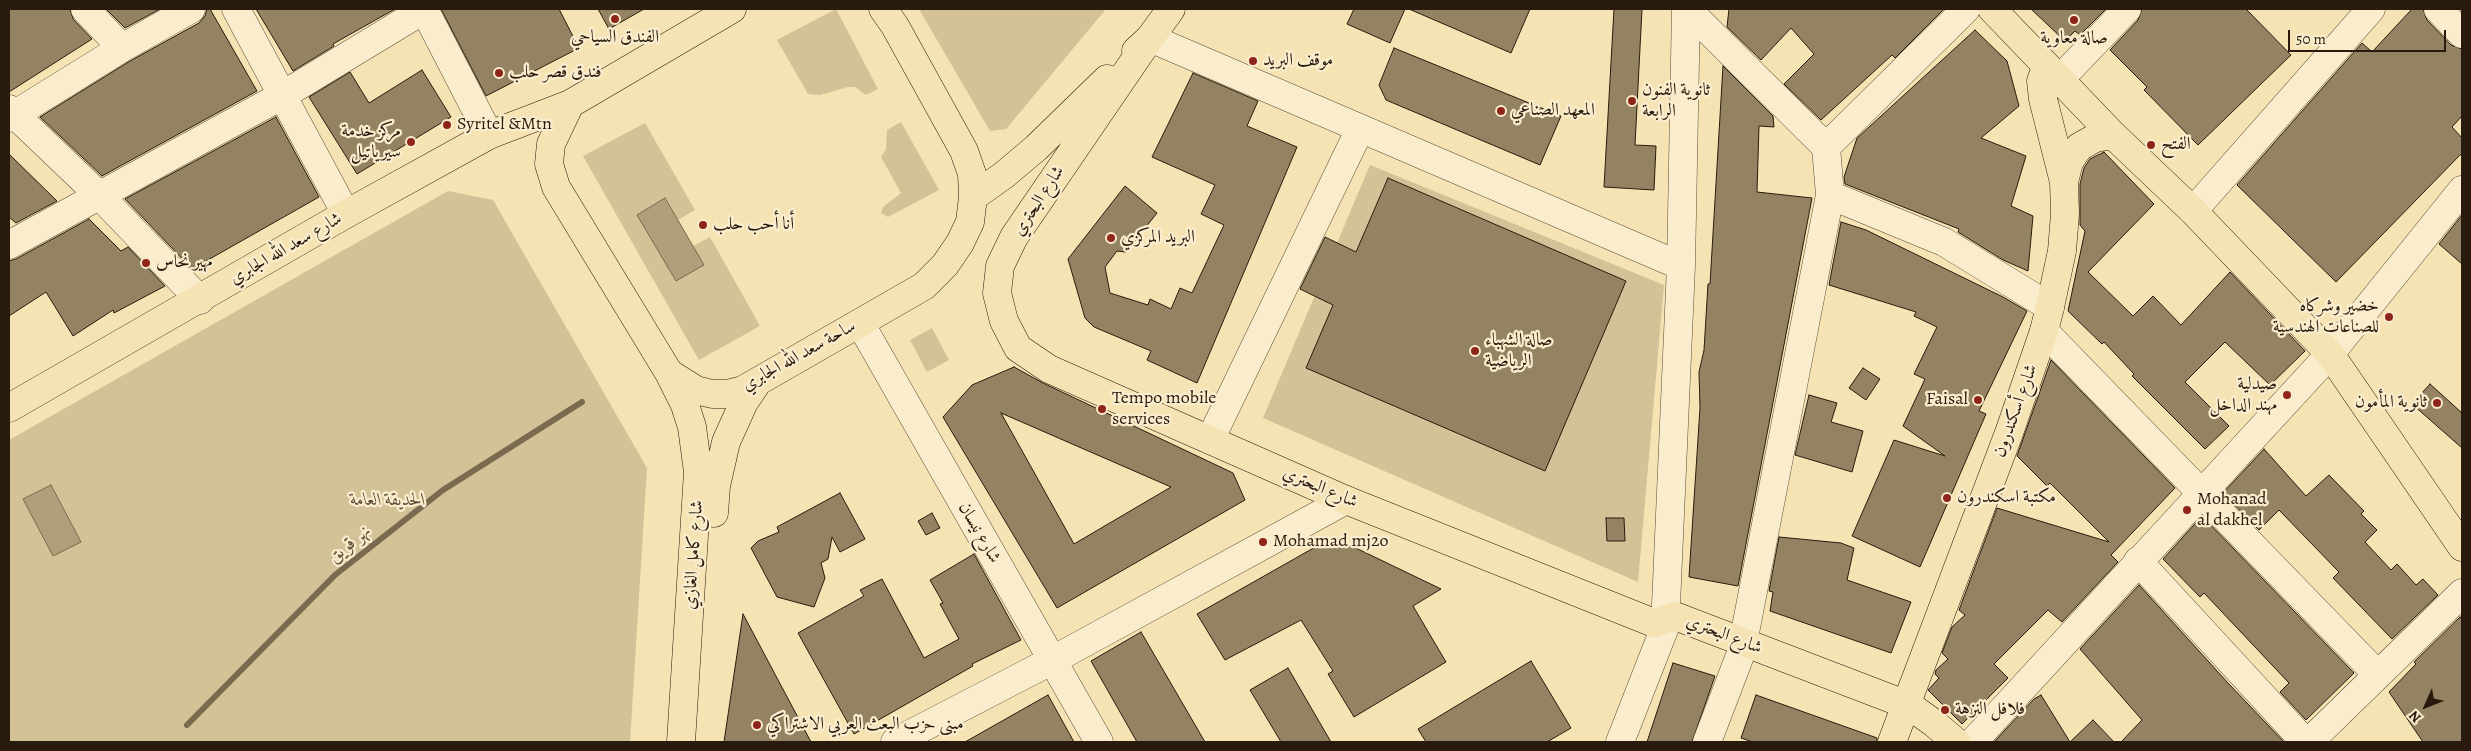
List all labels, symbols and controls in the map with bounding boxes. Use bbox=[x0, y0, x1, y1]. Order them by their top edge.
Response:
marker: الفندق السياحي bbox=[609, 13, 621, 25]
marker: صالة معاوية bbox=[2068, 14, 2080, 26]
scale bar bbox=[2291, 20, 2448, 52]
place label: الفندق السياحي bbox=[571, 27, 659, 49]
place label: صالة معاوية bbox=[2040, 28, 2108, 50]
text: 50 m bbox=[2296, 29, 2326, 49]
place label: موقف البريد bbox=[1263, 50, 1333, 72]
marker: موقف البريد bbox=[1247, 55, 1259, 67]
place label: فندق قصر حلب bbox=[509, 62, 601, 84]
marker: فندق قصر حلب bbox=[493, 67, 505, 79]
place label: ثانوية الفنون الرابعة bbox=[1642, 80, 1710, 122]
marker: ثانوية الفنون الرابعة bbox=[1626, 95, 1638, 107]
place label: المعهد الصناعي bbox=[1511, 100, 1595, 122]
marker: المعهد الصناعي bbox=[1495, 105, 1507, 117]
place label: Syritel &Mtn bbox=[457, 114, 552, 136]
marker: Syritel &Mtn bbox=[441, 119, 453, 131]
place label: مركز خدمة سيرياتيل bbox=[341, 121, 401, 163]
place label: الفتح bbox=[2161, 134, 2191, 156]
marker: مركز خدمة سيرياتيل bbox=[405, 136, 417, 148]
marker: الفتح bbox=[2145, 139, 2157, 151]
street label: شارع البحتري bbox=[1008, 162, 1070, 240]
street label: شارع سعد الله الجابري bbox=[226, 208, 346, 290]
place label: أنا أحب حلب bbox=[713, 214, 794, 236]
marker: أنا أحب حلب bbox=[697, 219, 709, 231]
place label: البريد المركزي bbox=[1121, 227, 1195, 249]
marker: البريد المركزي bbox=[1105, 232, 1117, 244]
place label: مهير نحاس bbox=[156, 252, 212, 274]
marker: مهير نحاس bbox=[140, 257, 152, 269]
place label: خضير وشركاه للصناعات الهندسية bbox=[2273, 296, 2379, 338]
marker: خضير وشركاه للصناعات الهندسية bbox=[2383, 311, 2395, 323]
street label: ساحة سعد الله الجابري bbox=[738, 316, 860, 396]
place label: صالة الشهباء الرياضية bbox=[1485, 330, 1553, 372]
marker: صالة الشهباء الرياضية bbox=[1469, 345, 1481, 357]
street label: شارع أسكندرون bbox=[1989, 362, 2043, 460]
place label: صيدلية مهند الداخل bbox=[2209, 374, 2277, 416]
place label: Tempo mobile services bbox=[1112, 388, 1216, 430]
place label: Faisal bbox=[1926, 389, 1968, 411]
marker: صيدلية مهند الداخل bbox=[2281, 389, 2293, 401]
place label: ثانوية المأمون bbox=[2355, 392, 2427, 414]
marker: Faisal bbox=[1972, 394, 1984, 406]
marker: ثانوية المأمون bbox=[2431, 397, 2443, 409]
marker: Tempo mobile services bbox=[1096, 403, 1108, 415]
street label: شارع البحتري bbox=[1279, 463, 1361, 513]
place label: مكتبة اسكندرون bbox=[1957, 487, 2056, 509]
place label: Mohanad al dakhel bbox=[2197, 489, 2267, 532]
park label: الحديقة العامة bbox=[350, 490, 426, 512]
marker: مكتبة اسكندرون bbox=[1941, 492, 1953, 504]
street label: شارع نيسان bbox=[953, 499, 1005, 567]
street label: شارع كامل الغازي bbox=[679, 500, 709, 610]
marker: Mohanad al dakhel bbox=[2181, 504, 2193, 516]
water label: نهر قويق bbox=[324, 520, 376, 568]
place label: Mohamad mj2o bbox=[1273, 531, 1388, 553]
marker: Mohamad mj2o bbox=[1257, 536, 1269, 548]
street label: شارع البحتري bbox=[1683, 611, 1765, 659]
north arrow bbox=[2401, 681, 2451, 731]
place label: فلافل النزهة bbox=[1955, 699, 2025, 721]
marker: فلافل النزهة bbox=[1939, 704, 1951, 716]
text: N bbox=[2404, 707, 2425, 727]
place label: مبنى حزب البعث العربي الاشتراكي bbox=[767, 714, 964, 736]
marker: مبنى حزب البعث العربي الاشتراكي bbox=[751, 719, 763, 731]

